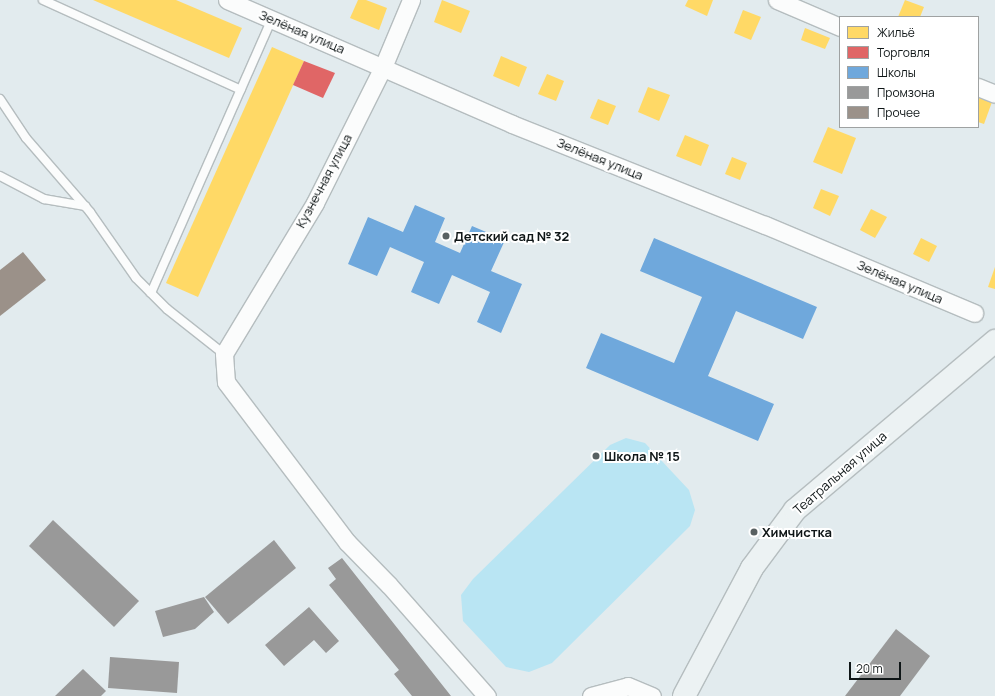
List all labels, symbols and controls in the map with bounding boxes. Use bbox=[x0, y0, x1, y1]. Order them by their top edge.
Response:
street label: Зелёная улица bbox=[257, 7, 347, 57]
legend bbox=[839, 16, 979, 128]
text: Жильё bbox=[877, 24, 915, 41]
text: Торговля bbox=[877, 44, 930, 61]
text: Школы bbox=[877, 64, 916, 81]
text: Промзона bbox=[877, 84, 935, 101]
text: Прочее bbox=[877, 104, 920, 121]
street label: Кузнечная улица bbox=[293, 131, 355, 231]
street label: Зелёная улица bbox=[554, 135, 646, 183]
place label: Детский сад № 32 bbox=[454, 228, 569, 244]
marker: Детский сад № 32 bbox=[441, 231, 451, 241]
street label: Зелёная улица bbox=[855, 257, 945, 307]
street label: Театральная улица bbox=[790, 428, 890, 518]
place label: Школа № 15 bbox=[604, 448, 680, 464]
marker: Школа № 15 bbox=[591, 451, 601, 461]
place label: Химчистка bbox=[762, 524, 832, 540]
marker: Химчистка bbox=[749, 527, 759, 537]
scale bar bbox=[851, 654, 903, 680]
text: 20 m bbox=[856, 660, 883, 677]

